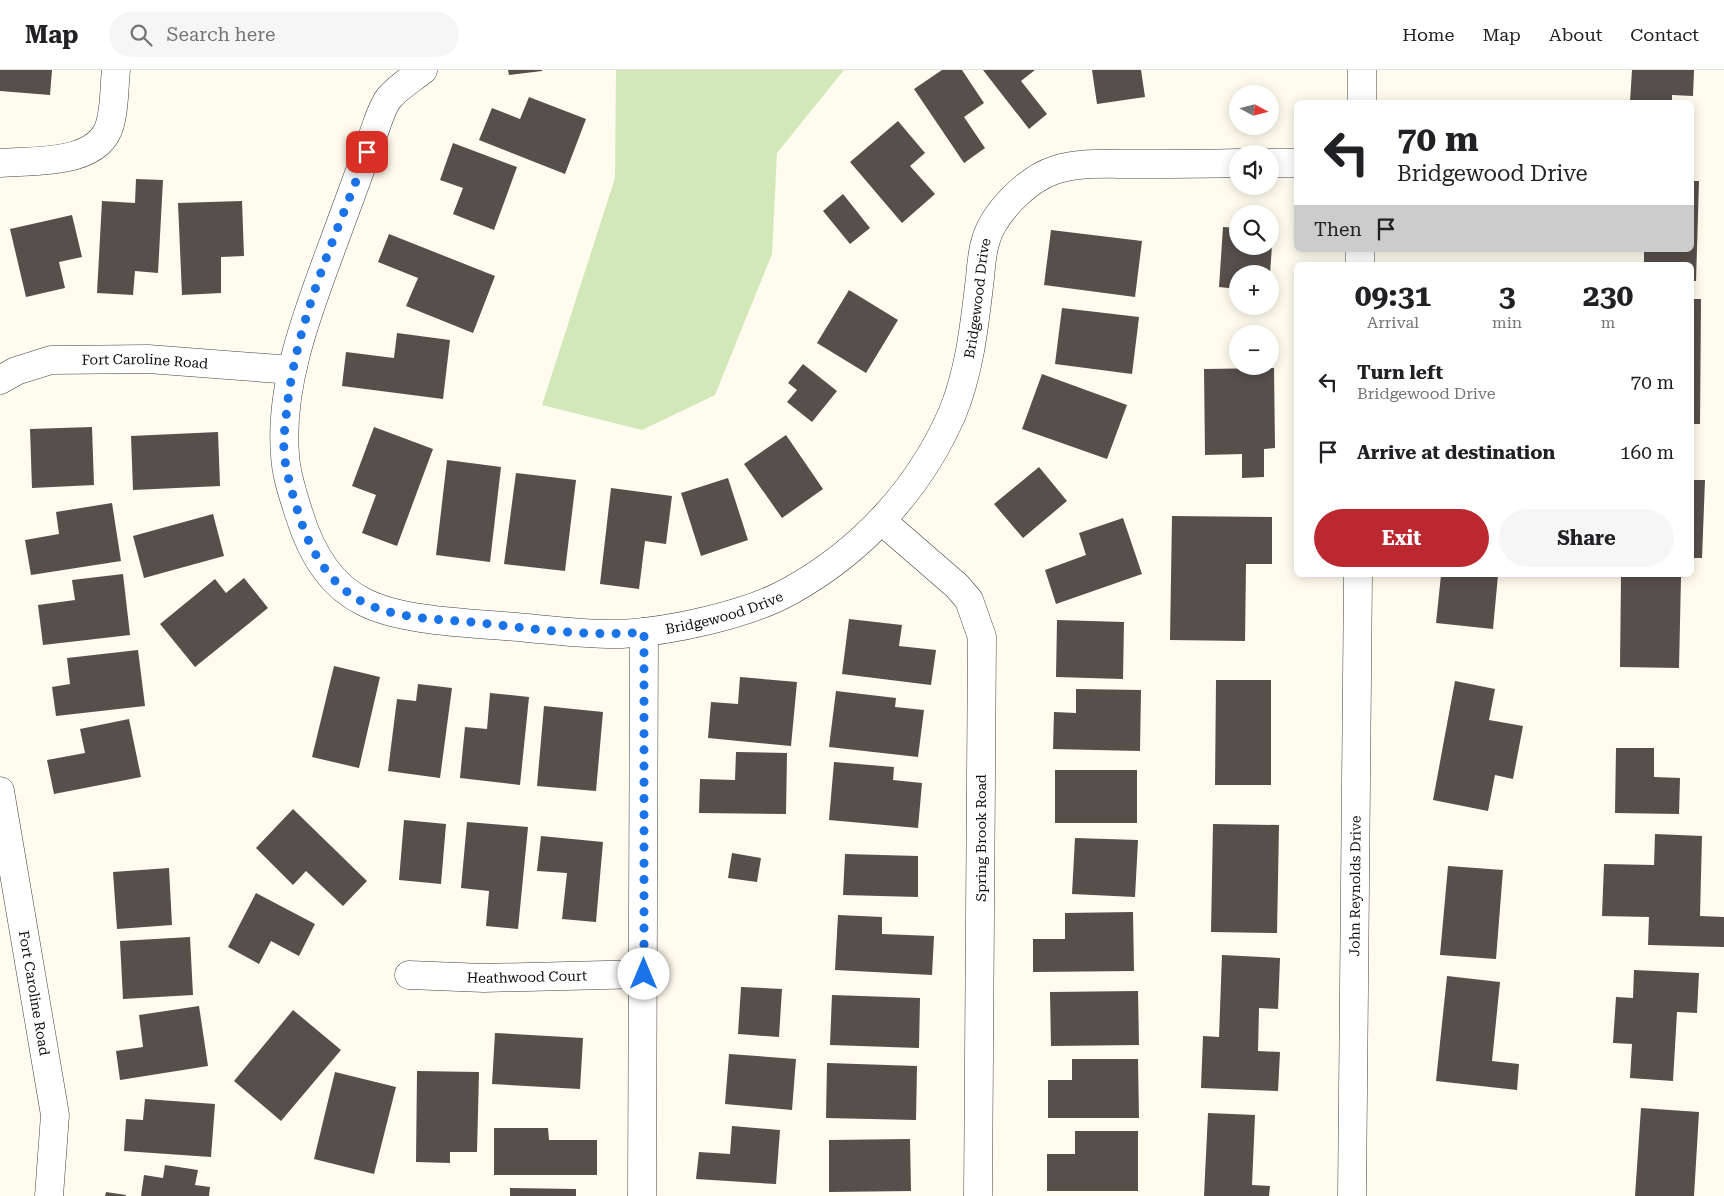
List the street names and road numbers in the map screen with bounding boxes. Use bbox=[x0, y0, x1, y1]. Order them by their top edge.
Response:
street label: Bridgewood Drive bbox=[961, 236, 994, 360]
street label: Fort Caroline Road bbox=[82, 351, 209, 372]
street label: Bridgewood Drive bbox=[664, 588, 786, 637]
street label: Spring Brook Road bbox=[973, 774, 989, 902]
street label: John Reynolds Drive bbox=[1346, 815, 1364, 957]
street label: Fort Caroline Road bbox=[16, 929, 53, 1057]
street label: Heathwood Court bbox=[466, 967, 587, 986]

